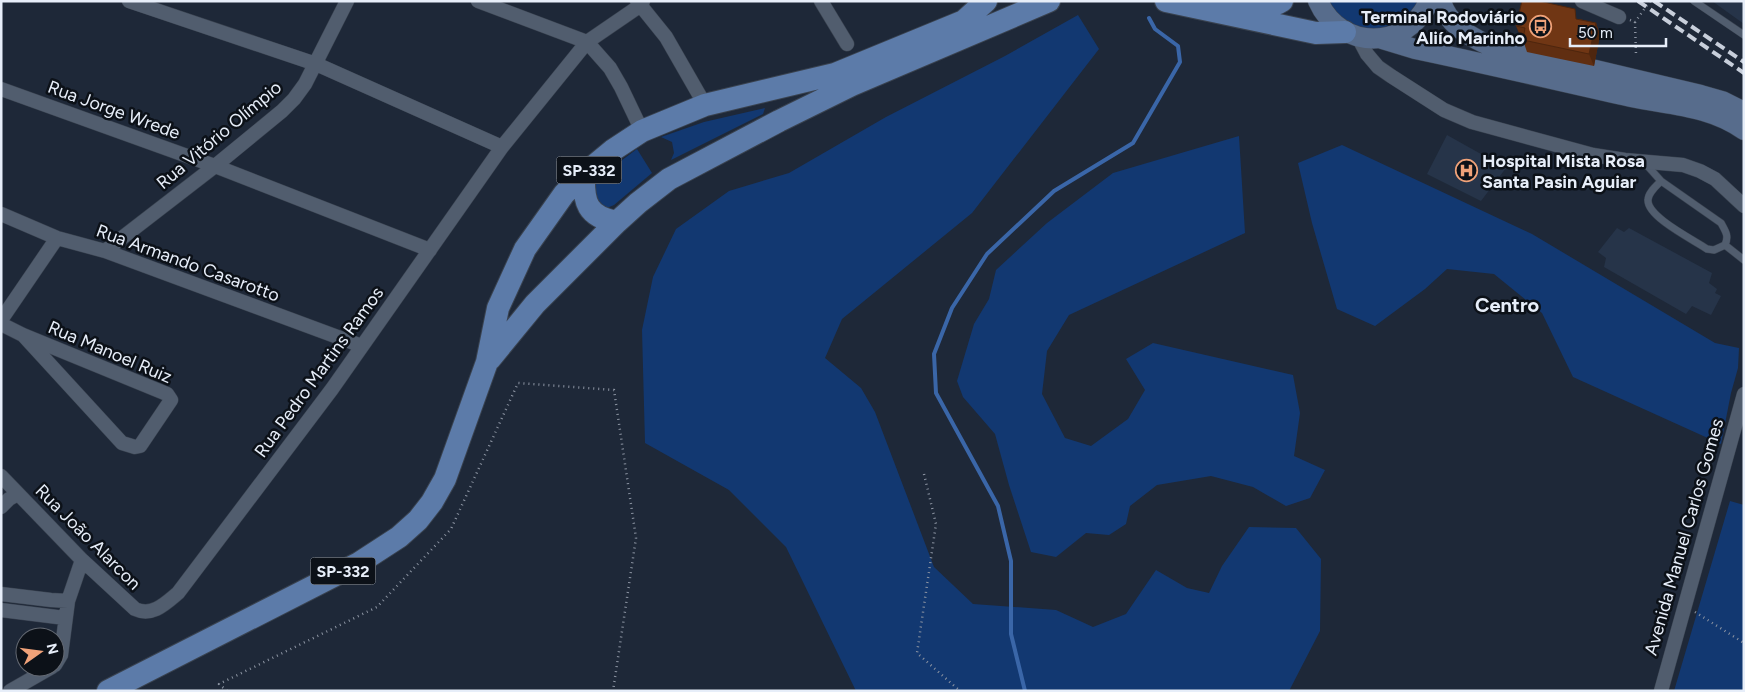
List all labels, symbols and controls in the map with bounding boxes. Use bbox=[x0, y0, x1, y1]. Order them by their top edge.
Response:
place label: Terminal Rodoviário Aliío Marinho bbox=[1361, 6, 1525, 49]
bus stop icon: Terminal Rodoviário Aliío Marinho bbox=[1529, 15, 1553, 39]
scale bar bbox=[1570, 15, 1666, 47]
text: 50 m bbox=[1578, 24, 1613, 42]
street label: Rua Jorge Wrede bbox=[45, 76, 183, 144]
street label: Rua Vitório Olímpio bbox=[152, 76, 286, 194]
place label: Hospital Mista Rosa Santa Pasin Aguiar bbox=[1482, 150, 1645, 193]
road number: SP-332 bbox=[556, 156, 622, 184]
hospital icon: Hospital Mista Rosa Santa Pasin Aguiar bbox=[1454, 159, 1478, 183]
street label: Rua Armando Casarotto bbox=[93, 220, 283, 306]
street label: Rua Pedro Martins Ramos bbox=[250, 282, 388, 462]
district label: Centro bbox=[1475, 293, 1539, 317]
street label: Rua Manoel Ruiz bbox=[45, 316, 175, 388]
street label: Avenida Manuel Carlos Gomes bbox=[1640, 416, 1728, 658]
street label: Rua João Alarcon bbox=[31, 480, 145, 594]
road number: SP-332 bbox=[310, 558, 376, 584]
north arrow bbox=[15, 627, 65, 677]
text: N bbox=[43, 642, 62, 656]

